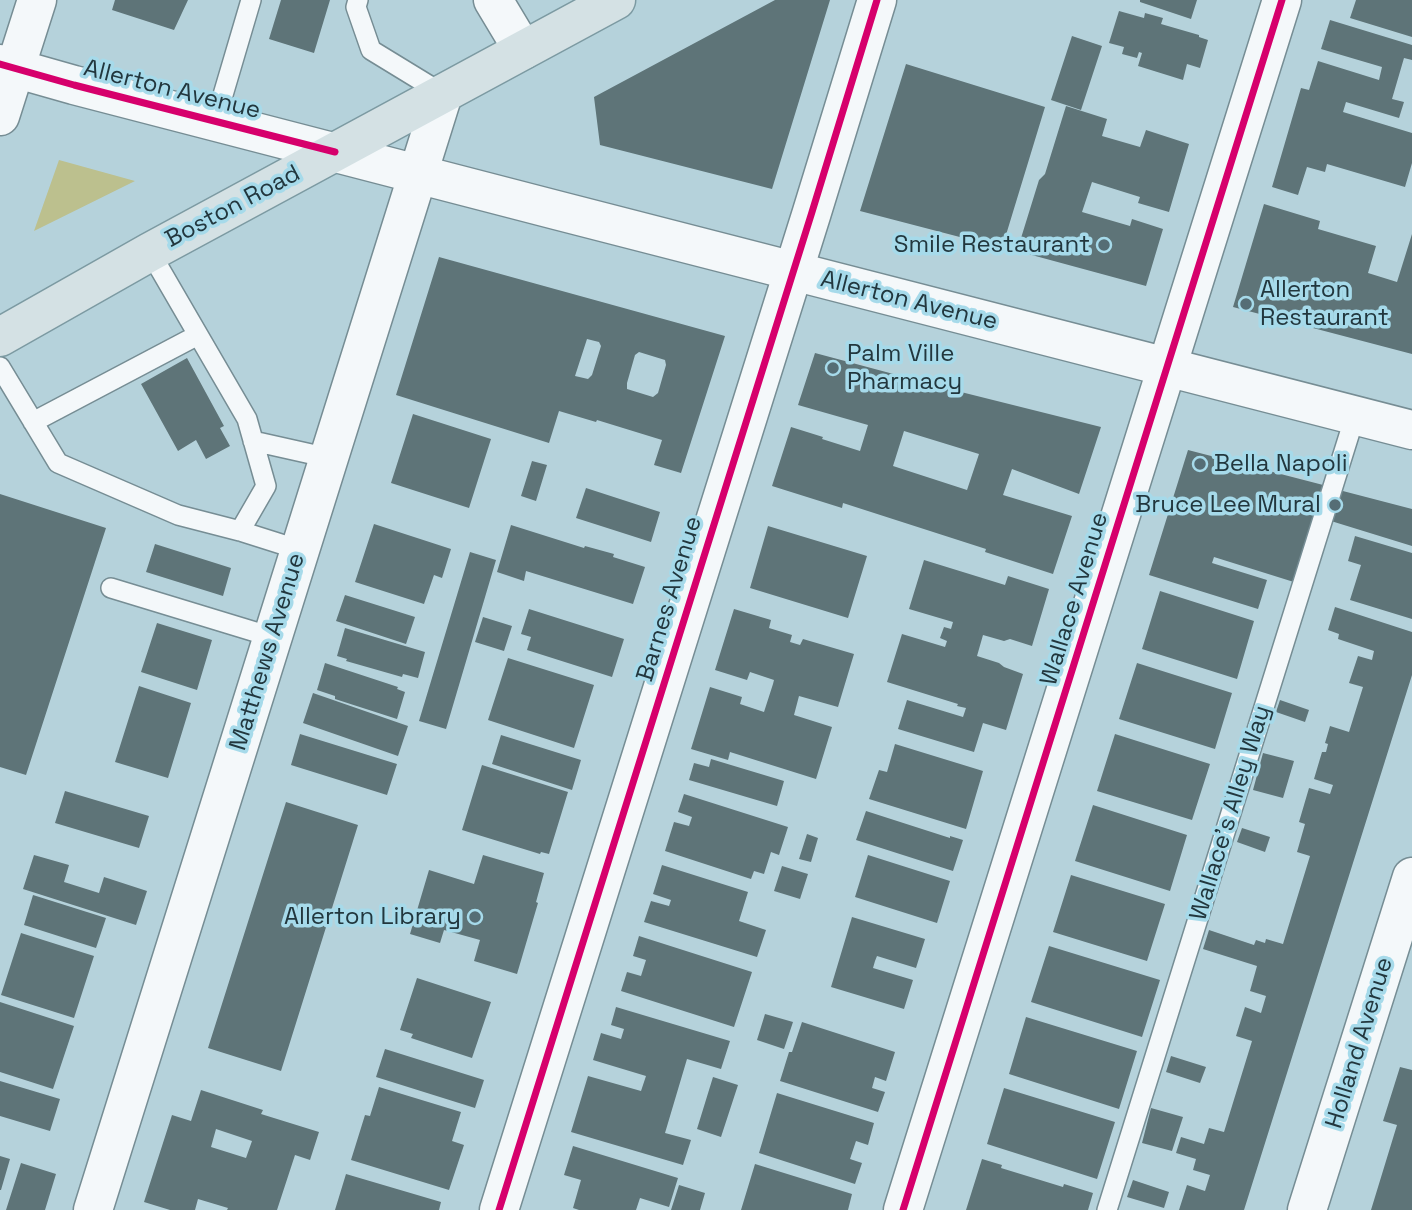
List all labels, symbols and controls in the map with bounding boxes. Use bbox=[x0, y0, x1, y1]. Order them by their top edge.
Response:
street label: Allerton Avenue bbox=[81, 54, 263, 126]
street label: Boston Road bbox=[161, 159, 305, 255]
place label: Smile Restaurant bbox=[894, 231, 1090, 259]
marker: Smile Restaurant bbox=[1096, 237, 1112, 253]
street label: Allerton Avenue bbox=[818, 265, 1000, 337]
place label: Allerton Restaurant bbox=[1260, 276, 1389, 332]
marker: Allerton Restaurant bbox=[1238, 296, 1254, 312]
place label: Palm Ville Pharmacy bbox=[847, 340, 962, 396]
marker: Palm Ville Pharmacy bbox=[825, 360, 841, 376]
place label: Bella Napoli bbox=[1214, 450, 1348, 478]
marker: Bella Napoli bbox=[1192, 456, 1208, 472]
place label: Bruce Lee Mural bbox=[1135, 491, 1321, 519]
marker: Bruce Lee Mural bbox=[1327, 497, 1343, 513]
street label: Wallace Avenue bbox=[1035, 509, 1115, 689]
street label: Barnes Avenue bbox=[631, 513, 709, 685]
street label: Matthews Avenue bbox=[224, 550, 312, 754]
street label: Wallace's Alley Way bbox=[1185, 702, 1277, 924]
place label: Allerton Library bbox=[284, 903, 461, 931]
marker: Allerton Library bbox=[467, 909, 483, 925]
street label: Holland Avenue bbox=[1320, 954, 1400, 1132]

